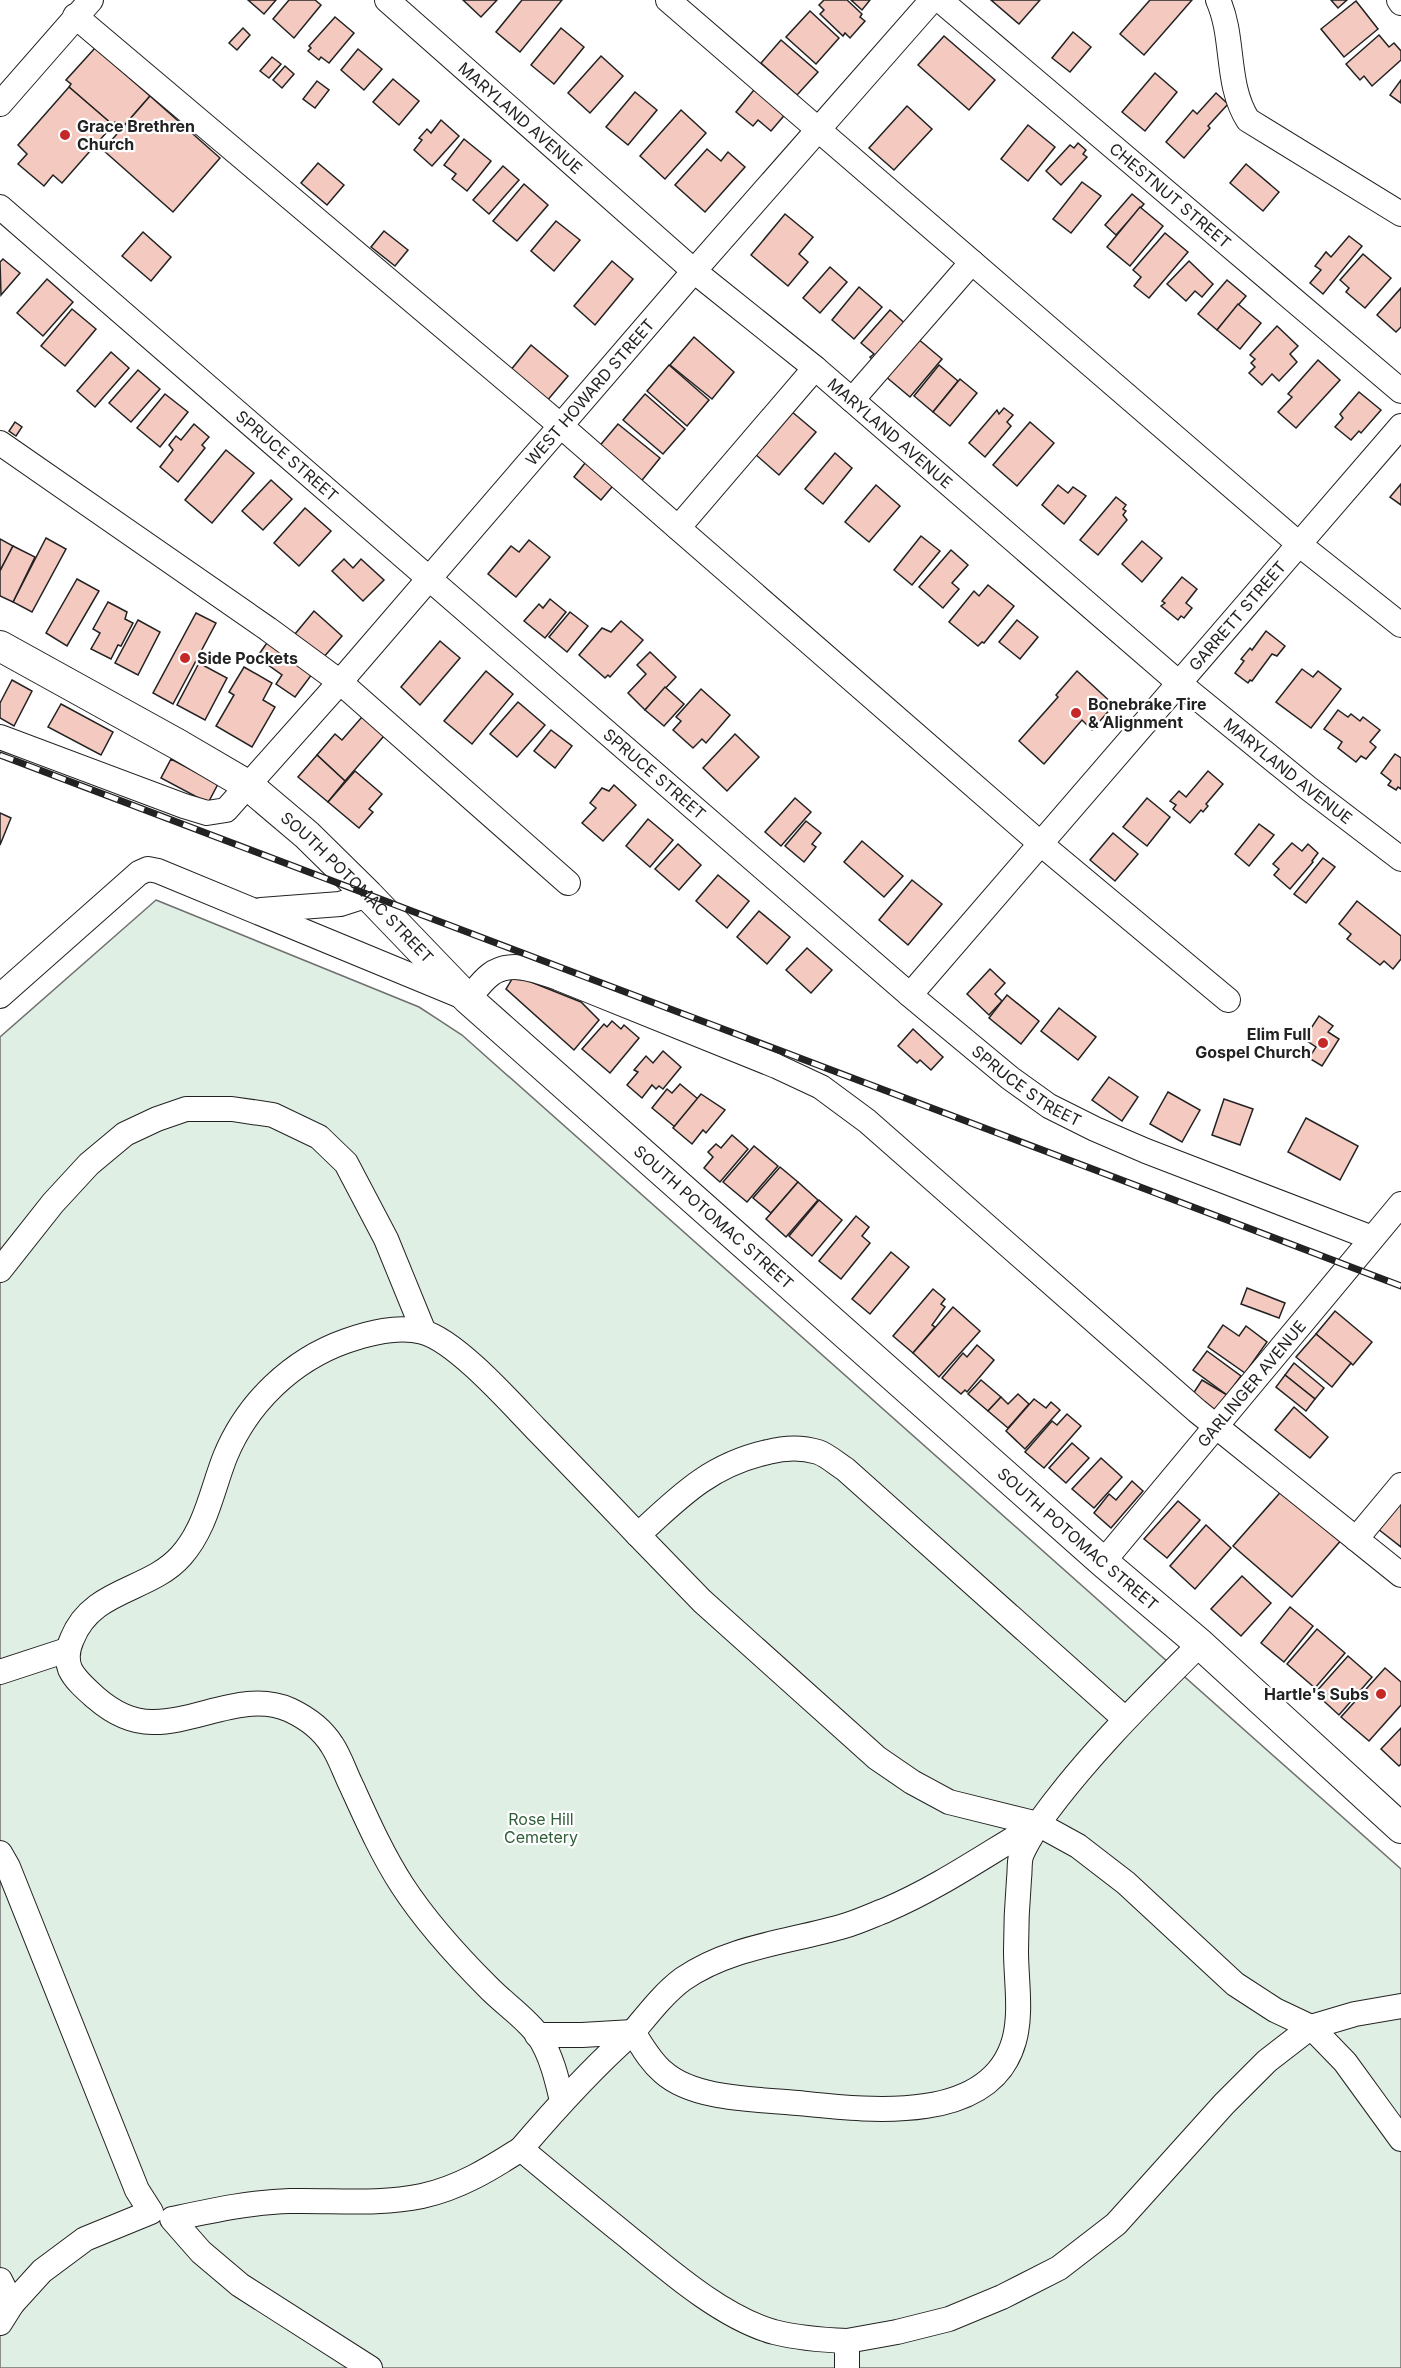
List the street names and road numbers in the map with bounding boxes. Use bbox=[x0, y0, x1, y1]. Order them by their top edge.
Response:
street label: MARYLAND AVENUE bbox=[454, 58, 587, 178]
street label: CHESTNUT STREET bbox=[1105, 138, 1235, 252]
street label: WEST HOWARD STREET bbox=[521, 314, 659, 469]
street label: MARYLAND AVENUE bbox=[824, 374, 957, 493]
street label: SPRUCE STREET bbox=[232, 406, 343, 506]
street label: GARRETT STREET bbox=[1185, 557, 1290, 675]
street label: MARYLAND AVENUE bbox=[1220, 714, 1356, 828]
street label: SPRUCE STREET bbox=[599, 724, 710, 824]
street label: SOUTH POTOMAC STREET bbox=[277, 807, 438, 967]
street label: SPRUCE STREET bbox=[968, 1041, 1085, 1130]
street label: SOUTH POTOMAC STREET bbox=[630, 1141, 798, 1293]
street label: GARLINGER AVENUE bbox=[1193, 1316, 1310, 1451]
street label: SOUTH POTOMAC STREET bbox=[993, 1463, 1162, 1614]

